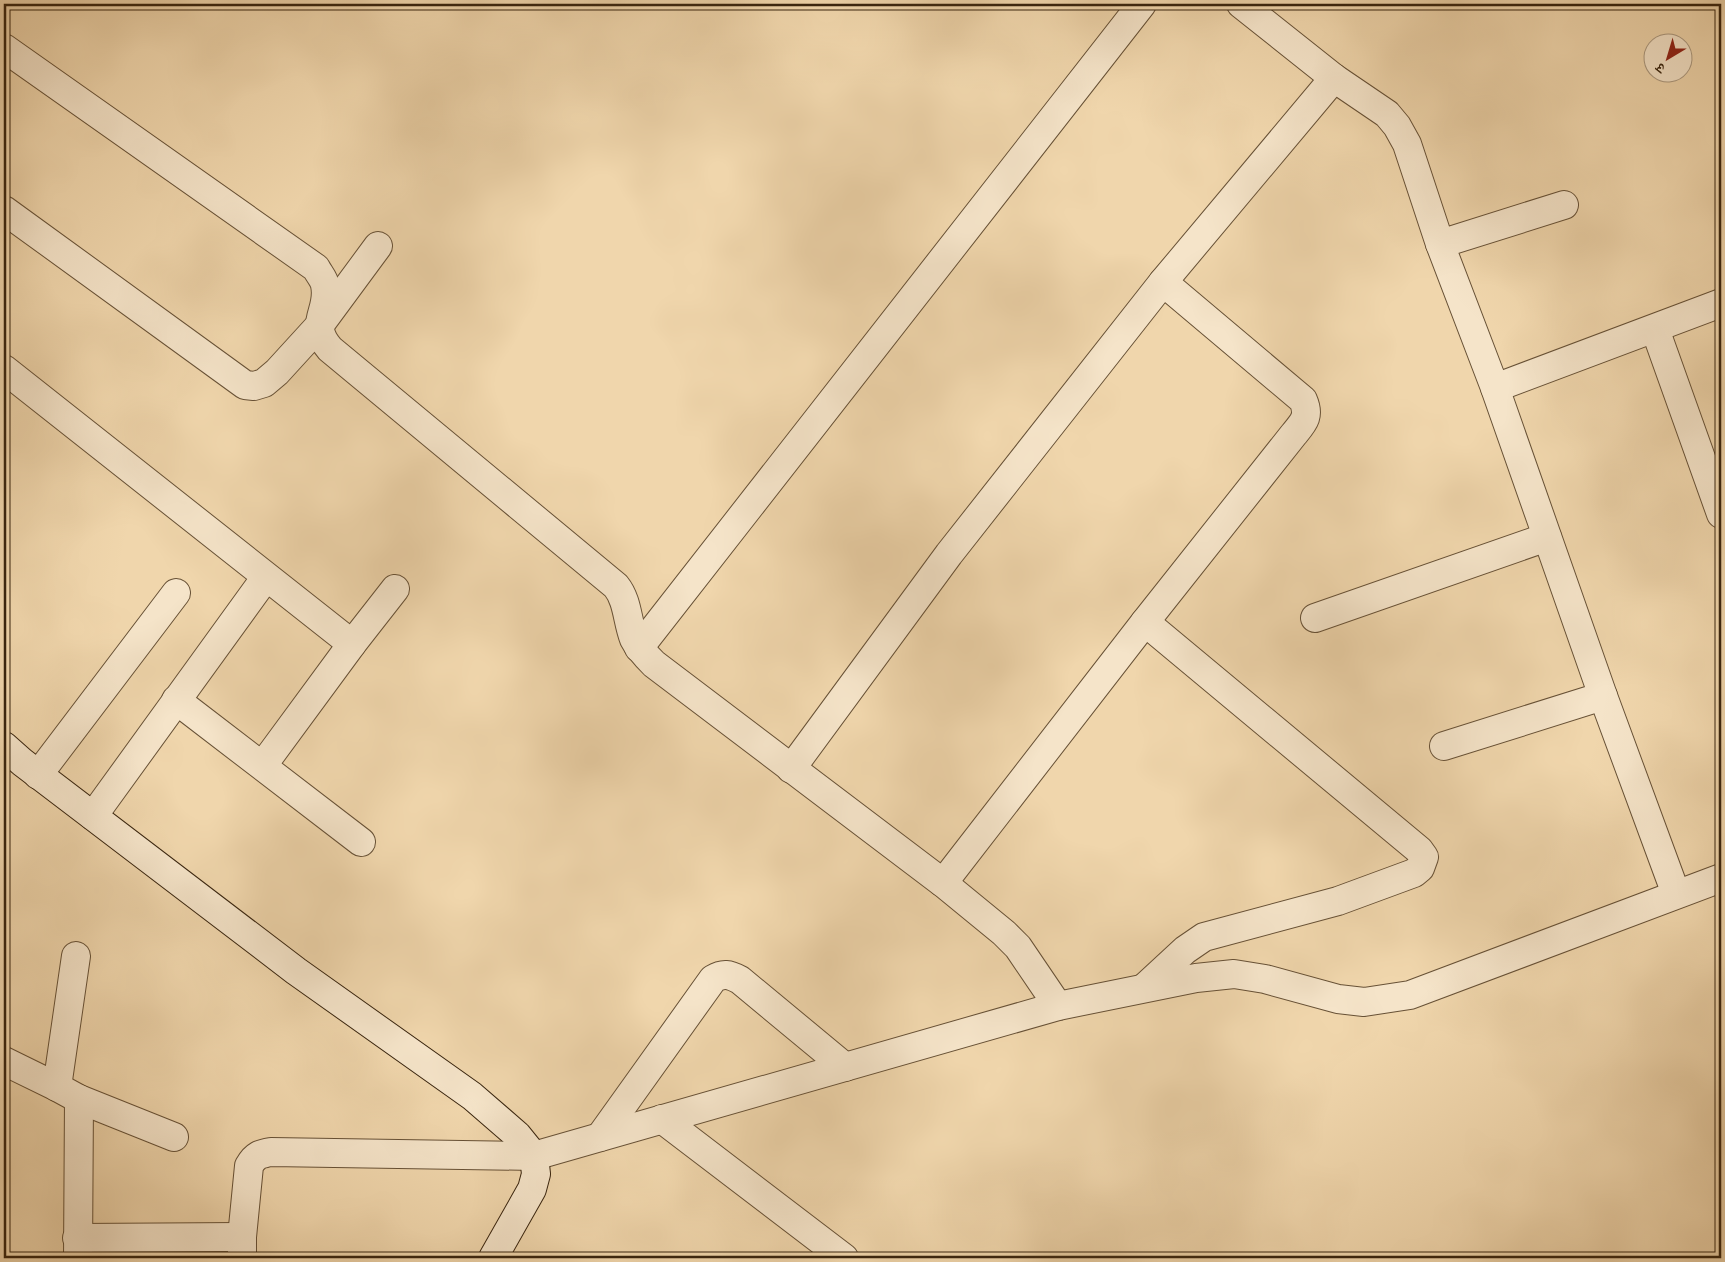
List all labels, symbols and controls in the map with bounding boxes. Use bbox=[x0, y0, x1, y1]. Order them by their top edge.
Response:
north arrow bbox=[1642, 32, 1692, 82]
text: उ bbox=[1652, 58, 1669, 77]

